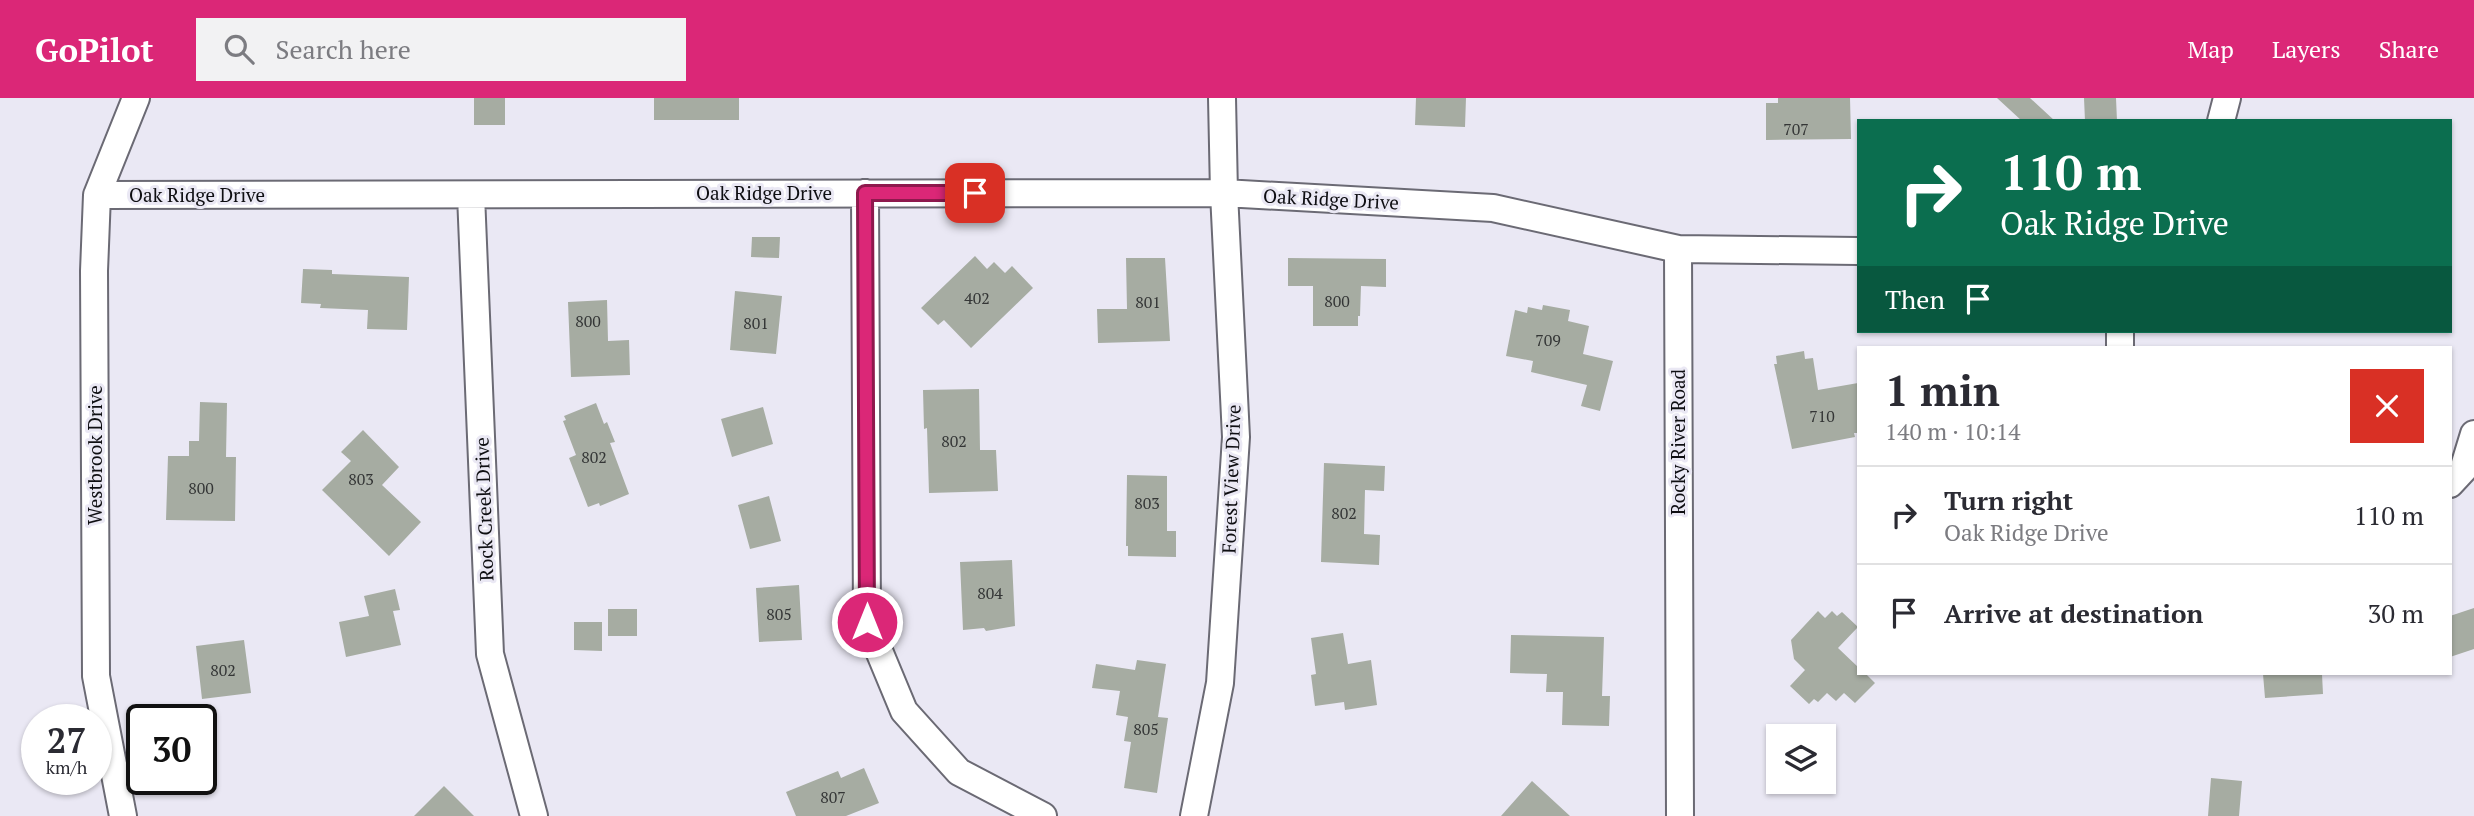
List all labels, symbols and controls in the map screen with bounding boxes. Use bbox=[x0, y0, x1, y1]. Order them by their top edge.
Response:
search box bbox=[196, 18, 686, 81]
text: GoPilot bbox=[35, 28, 154, 71]
icon: search bbox=[220, 30, 258, 68]
text: Search here bbox=[276, 32, 411, 66]
text: Map bbox=[2187, 33, 2234, 65]
text: Layers bbox=[2272, 33, 2341, 65]
text: Share bbox=[2379, 33, 2439, 65]
house number: 707 bbox=[1783, 118, 1809, 140]
text: 110 m bbox=[2000, 139, 2142, 204]
icon: right bbox=[1885, 147, 1976, 238]
pin bbox=[945, 163, 1005, 223]
icon: arrive bbox=[956, 174, 994, 212]
street label: Oak Ridge Drive bbox=[696, 180, 832, 205]
street label: Oak Ridge Drive bbox=[129, 182, 265, 207]
street label: Oak Ridge Drive bbox=[1262, 182, 1400, 215]
text: Oak Ridge Drive bbox=[2000, 202, 2229, 244]
icon: arrive bbox=[1959, 280, 1997, 318]
text: Then bbox=[1885, 282, 1945, 316]
house number: 402 bbox=[964, 287, 990, 309]
house number: 800 bbox=[1324, 290, 1350, 312]
house number: 801 bbox=[1135, 291, 1161, 313]
house number: 800 bbox=[575, 310, 601, 332]
house number: 801 bbox=[743, 312, 769, 334]
house number: 709 bbox=[1535, 329, 1561, 351]
text: 1 min bbox=[1885, 362, 2000, 418]
street label: Rocky River Road bbox=[1665, 369, 1690, 515]
button: close bbox=[2350, 369, 2424, 443]
street label: Westbrook Drive bbox=[82, 385, 107, 525]
street label: Forest View Drive bbox=[1215, 404, 1246, 554]
house number: 710 bbox=[1809, 405, 1835, 427]
text: 140 m · 10:14 bbox=[1885, 416, 2020, 447]
house number: 802 bbox=[941, 430, 967, 452]
street label: Rock Creek Drive bbox=[468, 437, 499, 581]
house number: 802 bbox=[581, 446, 607, 468]
house number: 803 bbox=[348, 468, 374, 490]
house number: 800 bbox=[188, 477, 214, 499]
text: Turn right bbox=[1944, 483, 2073, 517]
house number: 803 bbox=[1134, 492, 1160, 514]
icon: right bbox=[1885, 496, 1923, 534]
text: 110 m bbox=[2354, 498, 2424, 532]
house number: 802 bbox=[1331, 502, 1357, 524]
text: Oak Ridge Drive bbox=[1944, 517, 2109, 548]
house number: 804 bbox=[977, 582, 1003, 604]
position arrow bbox=[830, 585, 904, 659]
icon: arrive bbox=[1885, 594, 1923, 632]
text: Arrive at destination bbox=[1944, 596, 2203, 630]
text: 30 m bbox=[2368, 596, 2424, 630]
house number: 805 bbox=[766, 603, 792, 625]
house number: 802 bbox=[210, 659, 236, 681]
speed limit sign: 30 bbox=[126, 704, 217, 795]
text: 27 bbox=[47, 717, 86, 763]
house number: 805 bbox=[1133, 718, 1159, 740]
map controls bbox=[1766, 724, 1836, 794]
button: layers bbox=[1766, 724, 1836, 794]
text: km/h bbox=[46, 755, 87, 779]
house number: 807 bbox=[820, 786, 846, 808]

